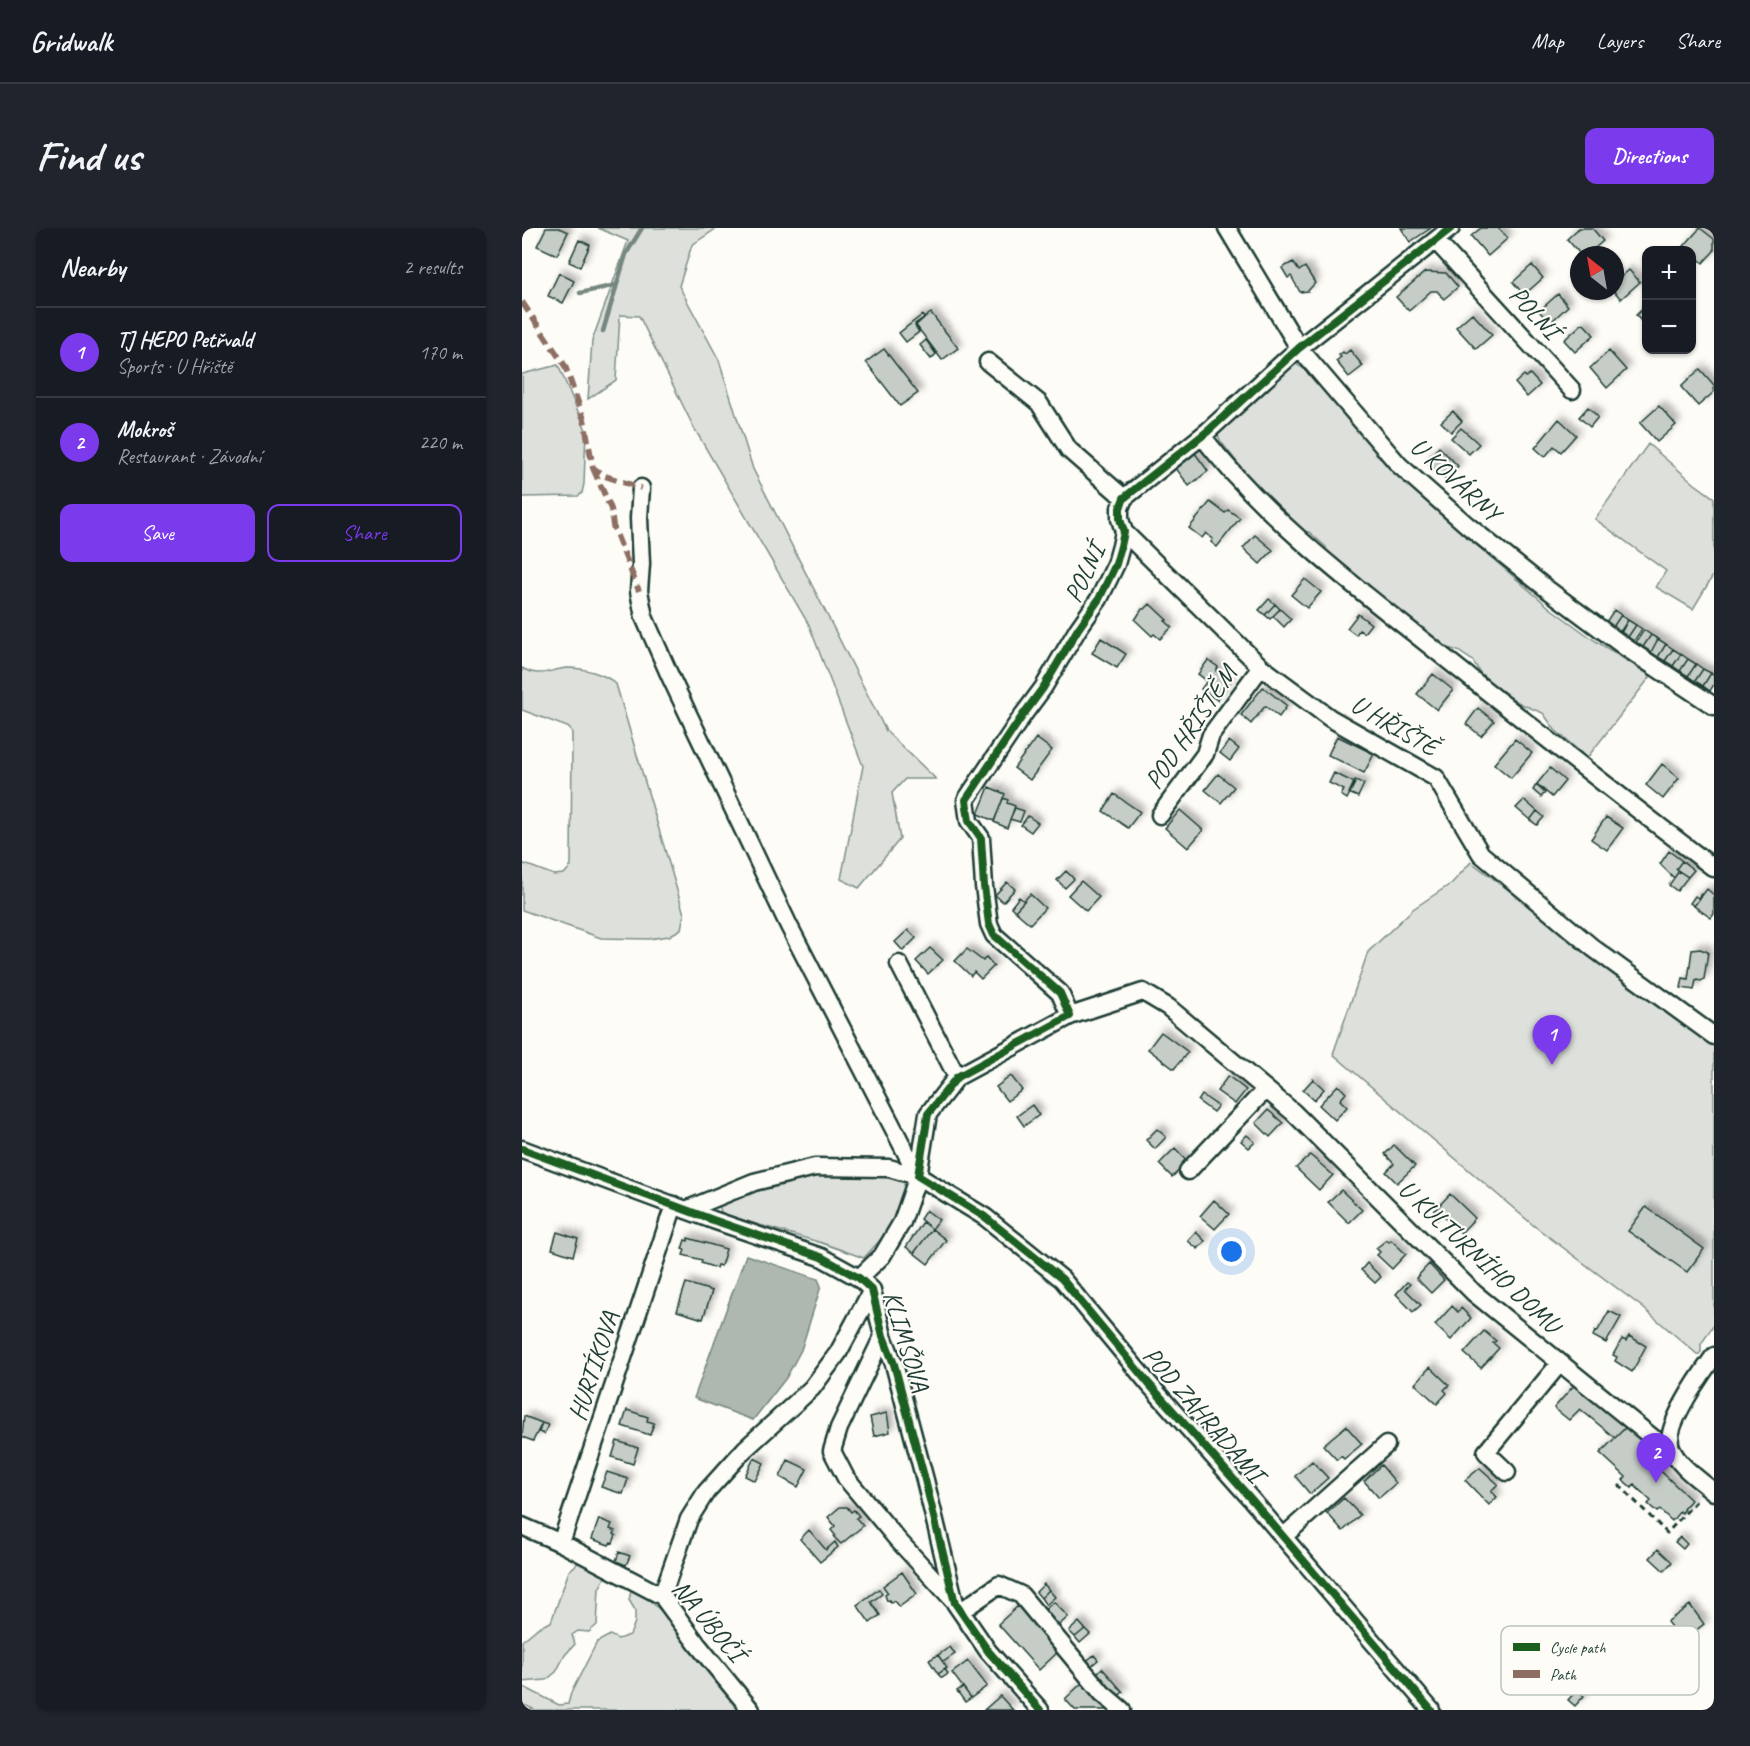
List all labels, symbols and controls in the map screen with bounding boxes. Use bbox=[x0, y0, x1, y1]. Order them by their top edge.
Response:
text: Gridwalk bbox=[30, 24, 112, 59]
text: Map bbox=[1531, 28, 1564, 54]
text: Layers bbox=[1597, 28, 1643, 54]
text: Share bbox=[1676, 28, 1720, 54]
button: Directions bbox=[1585, 128, 1714, 184]
text: Find us bbox=[36, 130, 141, 183]
north arrow bbox=[1570, 246, 1624, 300]
map controls bbox=[1642, 246, 1696, 354]
button: + bbox=[1642, 246, 1696, 300]
text: Nearby bbox=[60, 251, 125, 284]
text: 2 results bbox=[403, 255, 462, 280]
street label: POLNÍ bbox=[1502, 279, 1571, 350]
button: − bbox=[1642, 300, 1696, 354]
text: TJ HEPO Petřvald bbox=[117, 326, 253, 354]
text: 1 bbox=[75, 340, 84, 365]
text: 170 m bbox=[419, 340, 462, 365]
text: Sports · U Hřiště bbox=[117, 354, 232, 379]
text: Mokroš bbox=[117, 416, 173, 444]
text: 2 bbox=[75, 430, 84, 455]
text: 220 m bbox=[419, 430, 462, 455]
street label: U KOVÁRNY bbox=[1403, 430, 1511, 531]
text: Restaurant · Závodní bbox=[117, 444, 261, 469]
button: Save bbox=[60, 504, 255, 562]
button: Share bbox=[267, 504, 462, 562]
street label: POLNÍ bbox=[1056, 534, 1115, 608]
street label: POD HŘIŠTĚM bbox=[1137, 657, 1245, 795]
street label: U HŘIŠTĚ bbox=[1345, 687, 1448, 765]
pin: 1 bbox=[1532, 1016, 1572, 1065]
street label: U KULTURNÍHO DOMU bbox=[1391, 1173, 1571, 1343]
your location bbox=[1217, 1237, 1246, 1266]
street label: KLIMŠOVA bbox=[876, 1287, 938, 1396]
street label: HURTÍKOVA bbox=[560, 1307, 627, 1425]
street label: POD ZAHRADAMI bbox=[1136, 1340, 1275, 1493]
pin: 2 bbox=[1636, 1434, 1676, 1483]
street label: NA ÚBOČÍ bbox=[665, 1573, 756, 1672]
legend bbox=[1501, 1626, 1699, 1695]
text: Cycle path bbox=[1550, 1638, 1606, 1658]
text: Path bbox=[1550, 1665, 1577, 1685]

